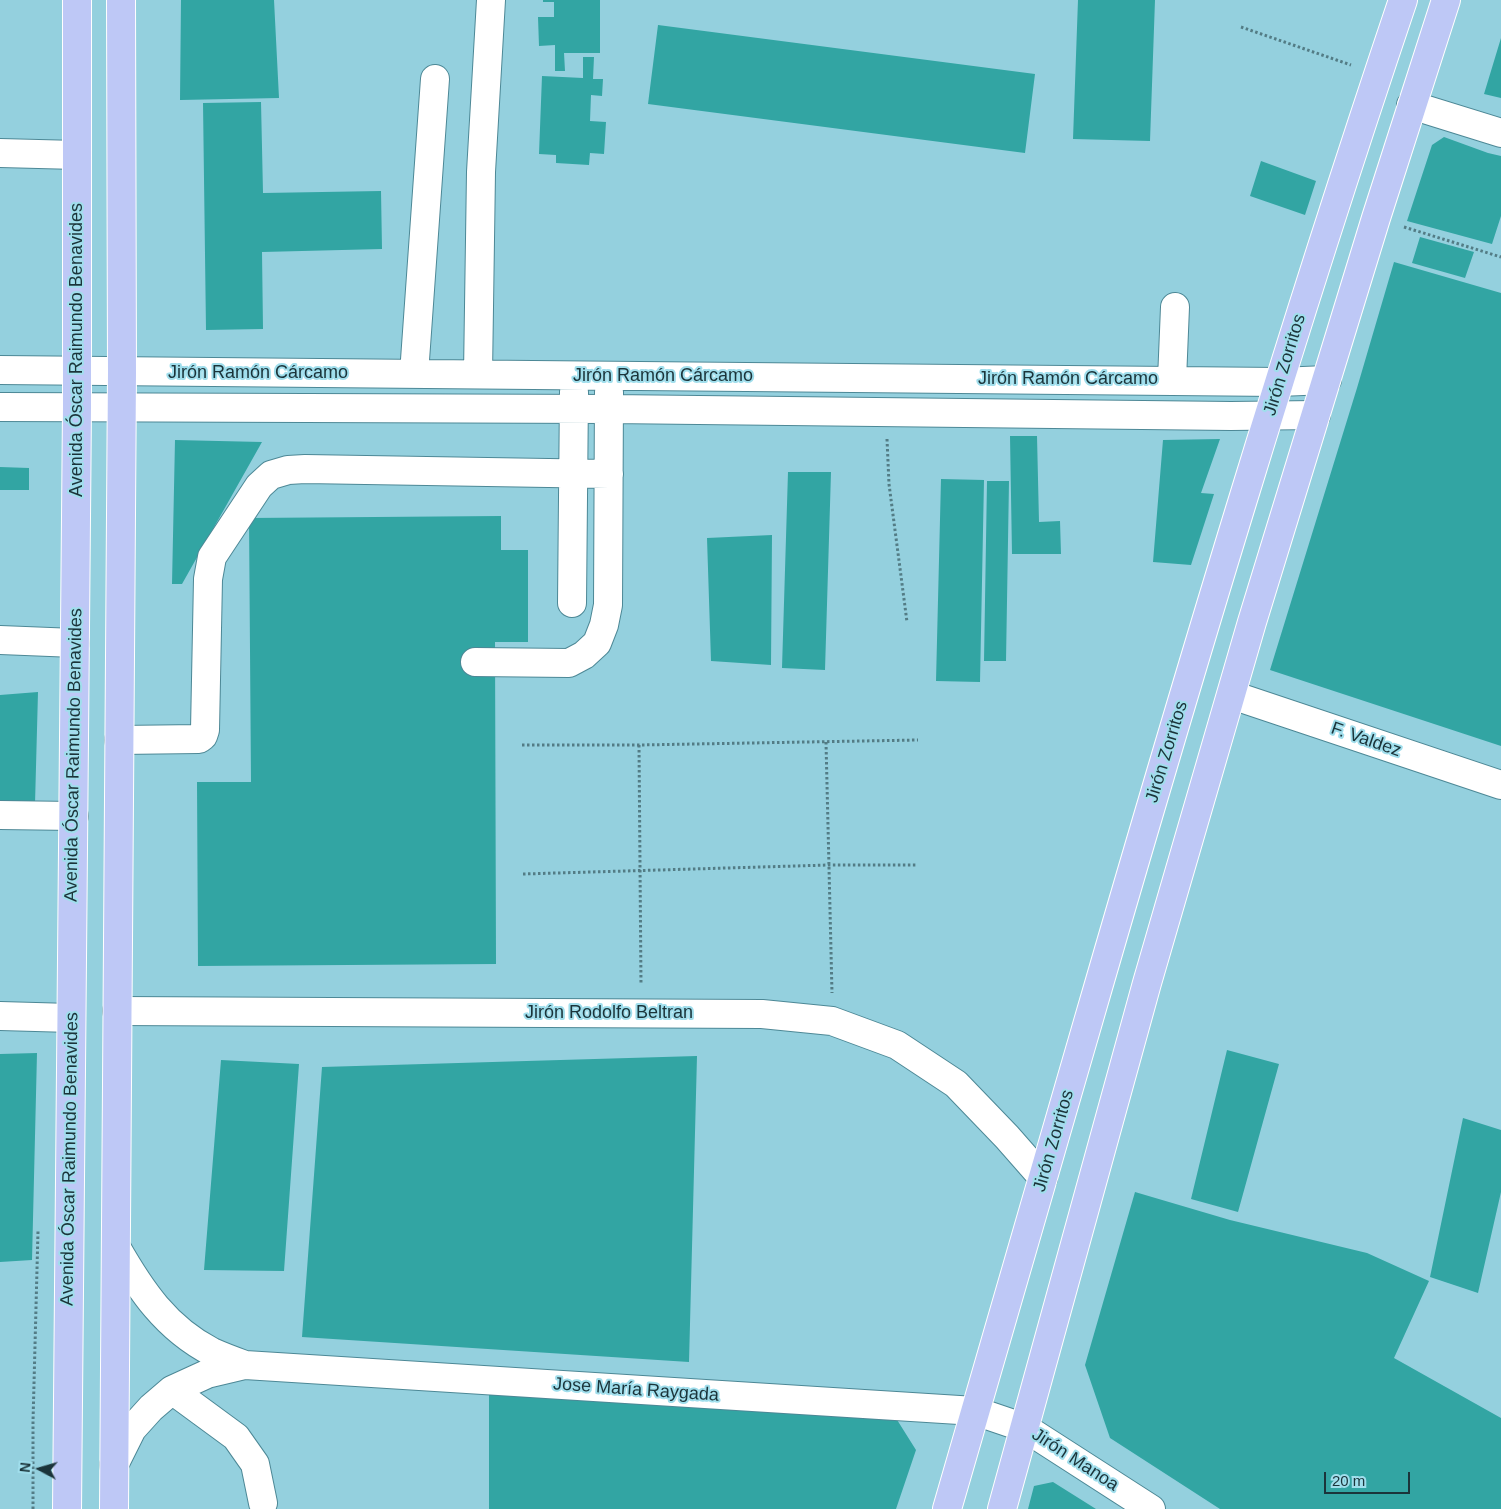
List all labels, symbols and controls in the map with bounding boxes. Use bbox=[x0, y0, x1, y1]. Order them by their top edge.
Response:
street label: Avenida Óscar Raimundo Benavides bbox=[66, 203, 88, 497]
street label: Jirón Zorritos bbox=[1259, 312, 1311, 418]
street label: Jirón Ramón Cárcamo bbox=[168, 362, 348, 384]
street label: Jirón Ramón Cárcamo bbox=[573, 365, 753, 387]
street label: Jirón Ramón Cárcamo bbox=[978, 368, 1158, 390]
street label: Avenida Óscar Raimundo Benavides bbox=[61, 608, 87, 902]
street label: Jirón Zorritos bbox=[1141, 699, 1193, 805]
street label: F. Valdez bbox=[1328, 718, 1404, 762]
street label: Jirón Rodolfo Beltran bbox=[525, 1002, 693, 1024]
street label: Avenida Óscar Raimundo Benavides bbox=[57, 1012, 83, 1306]
street label: Jirón Zorritos bbox=[1029, 1088, 1079, 1194]
street label: Jose María Raygada bbox=[552, 1373, 720, 1407]
street label: Jirón Manoa bbox=[1028, 1424, 1122, 1496]
north arrow bbox=[15, 1444, 65, 1494]
text: N bbox=[17, 1462, 34, 1473]
scale bar bbox=[1326, 1462, 1412, 1494]
text: 20 m bbox=[1332, 1472, 1365, 1489]

